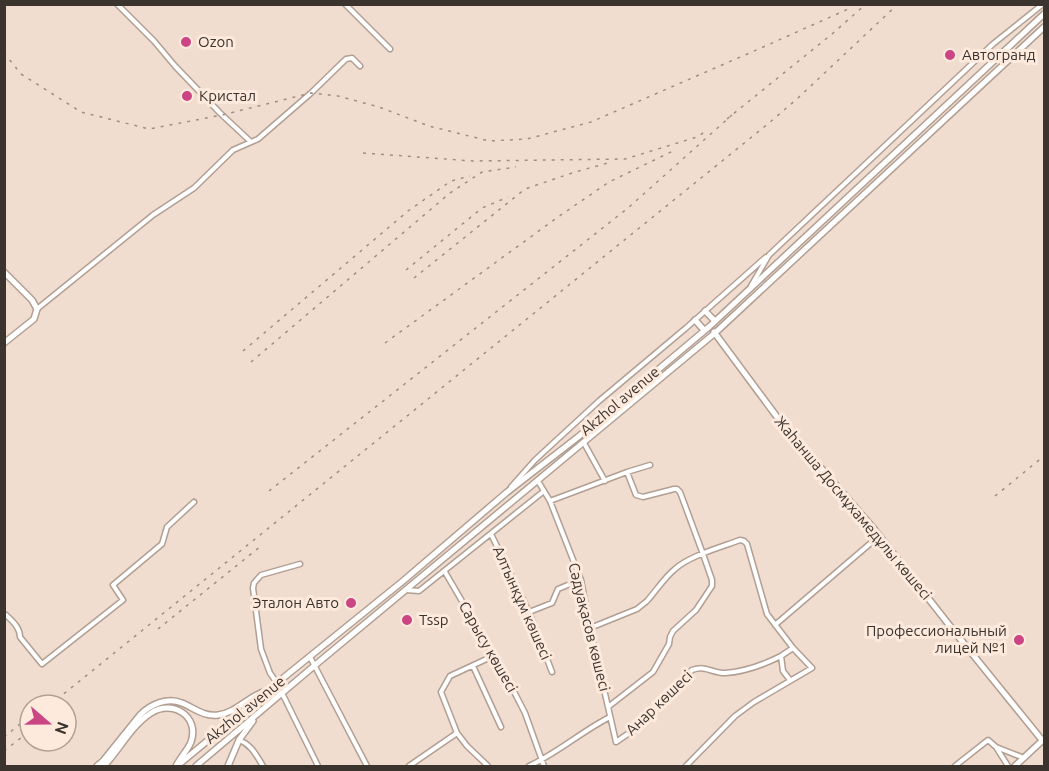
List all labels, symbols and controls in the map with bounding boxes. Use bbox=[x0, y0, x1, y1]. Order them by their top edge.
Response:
place label: Ozon bbox=[198, 33, 234, 50]
marker: Ozon bbox=[179, 35, 193, 49]
place label: Автогранд bbox=[962, 46, 1036, 63]
marker: Автогранд bbox=[943, 48, 957, 62]
place label: Кристал bbox=[199, 87, 256, 104]
marker: Кристал bbox=[180, 89, 194, 103]
street label: Akzhol avenue bbox=[577, 363, 663, 439]
street label: Жаһанша Досмұхамедұлы көшесі bbox=[772, 412, 935, 603]
street label: Алтынқұм көшесі bbox=[490, 543, 555, 662]
street label: Сәдуақасов көшесі bbox=[565, 561, 614, 693]
place label: Эталон Авто bbox=[252, 594, 339, 611]
marker: Эталон Авто bbox=[344, 596, 358, 610]
street label: Сарысу көшесі bbox=[456, 598, 521, 695]
place label: Tssp bbox=[419, 611, 449, 628]
marker: Tssp bbox=[400, 613, 414, 627]
place label: Профессиональный лицей №1 bbox=[866, 622, 1007, 656]
marker: Профессиональный лицей №1 bbox=[1012, 633, 1026, 647]
street label: Анар көшесі bbox=[622, 667, 695, 739]
street label: Akzhol avenue bbox=[201, 672, 288, 747]
north arrow bbox=[18, 693, 78, 753]
text: N bbox=[52, 719, 73, 737]

